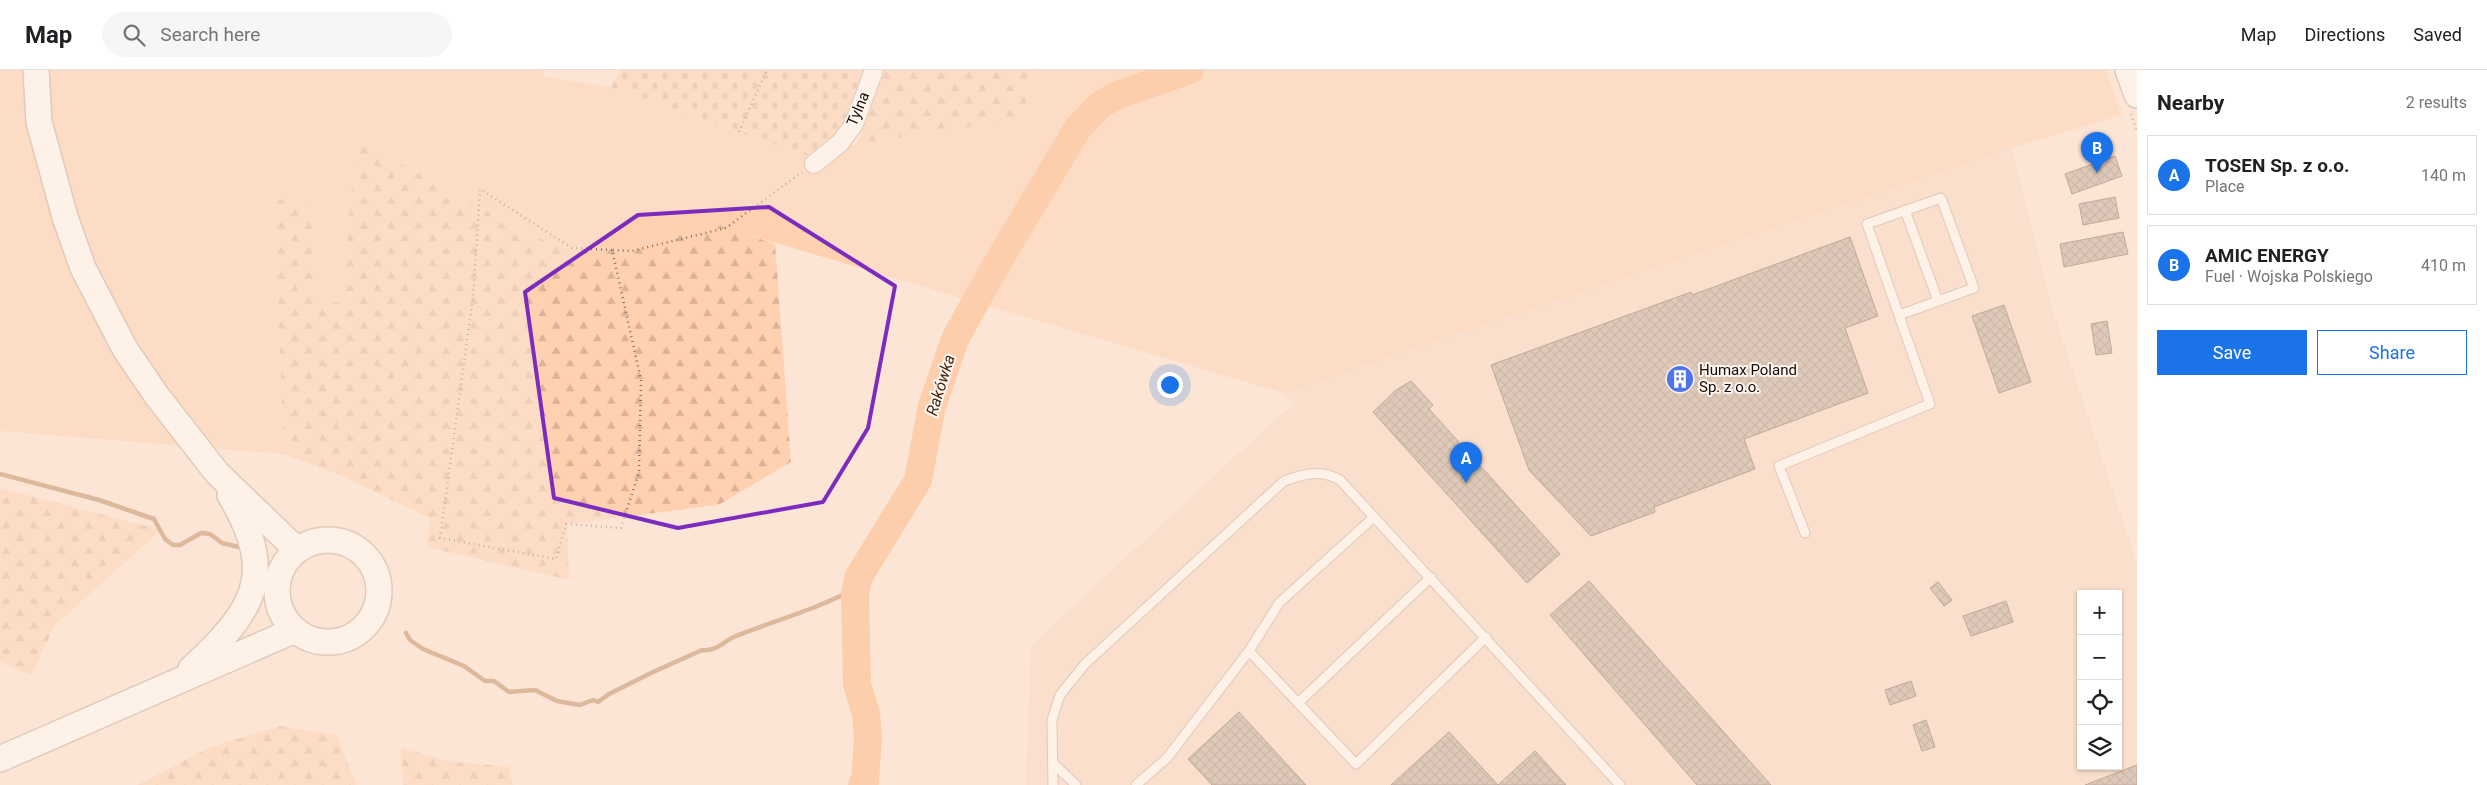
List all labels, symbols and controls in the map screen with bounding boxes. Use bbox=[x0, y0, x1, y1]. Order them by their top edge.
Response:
search box bbox=[102, 12, 452, 57]
text: Map bbox=[25, 21, 72, 49]
icon: search bbox=[120, 21, 148, 49]
text: Search here bbox=[160, 23, 260, 46]
text: Map bbox=[2241, 24, 2276, 45]
text: Directions bbox=[2304, 24, 2385, 45]
text: Saved bbox=[2413, 24, 2462, 45]
street label: Tylna bbox=[843, 89, 873, 129]
text: Nearby bbox=[2157, 91, 2224, 115]
text: 2 results bbox=[2406, 93, 2467, 112]
pin: B bbox=[2081, 132, 2113, 173]
text: TOSEN Sp. z o.o. bbox=[2205, 154, 2350, 177]
text: A bbox=[2169, 166, 2179, 185]
text: 140 m bbox=[2421, 166, 2466, 185]
text: Place bbox=[2205, 177, 2245, 196]
text: AMIC ENERGY bbox=[2205, 244, 2329, 267]
text: B bbox=[2169, 256, 2179, 275]
text: 410 m bbox=[2421, 256, 2466, 275]
text: Fuel · Wojska Polskiego bbox=[2205, 267, 2373, 286]
button: Save bbox=[2157, 330, 2307, 375]
button: Share bbox=[2317, 330, 2467, 375]
water label: Rakówka bbox=[922, 352, 959, 418]
place label: Humax Poland Sp. z o.o. bbox=[1699, 361, 1797, 396]
building icon: Humax Poland Sp. z o.o. bbox=[1665, 364, 1695, 394]
your location bbox=[1157, 372, 1183, 398]
pin: A bbox=[1450, 442, 1482, 483]
map controls bbox=[2077, 590, 2122, 770]
button: + bbox=[2077, 590, 2122, 635]
button: − bbox=[2077, 635, 2122, 680]
button: locate bbox=[2077, 680, 2122, 725]
button: layers bbox=[2077, 725, 2122, 770]

